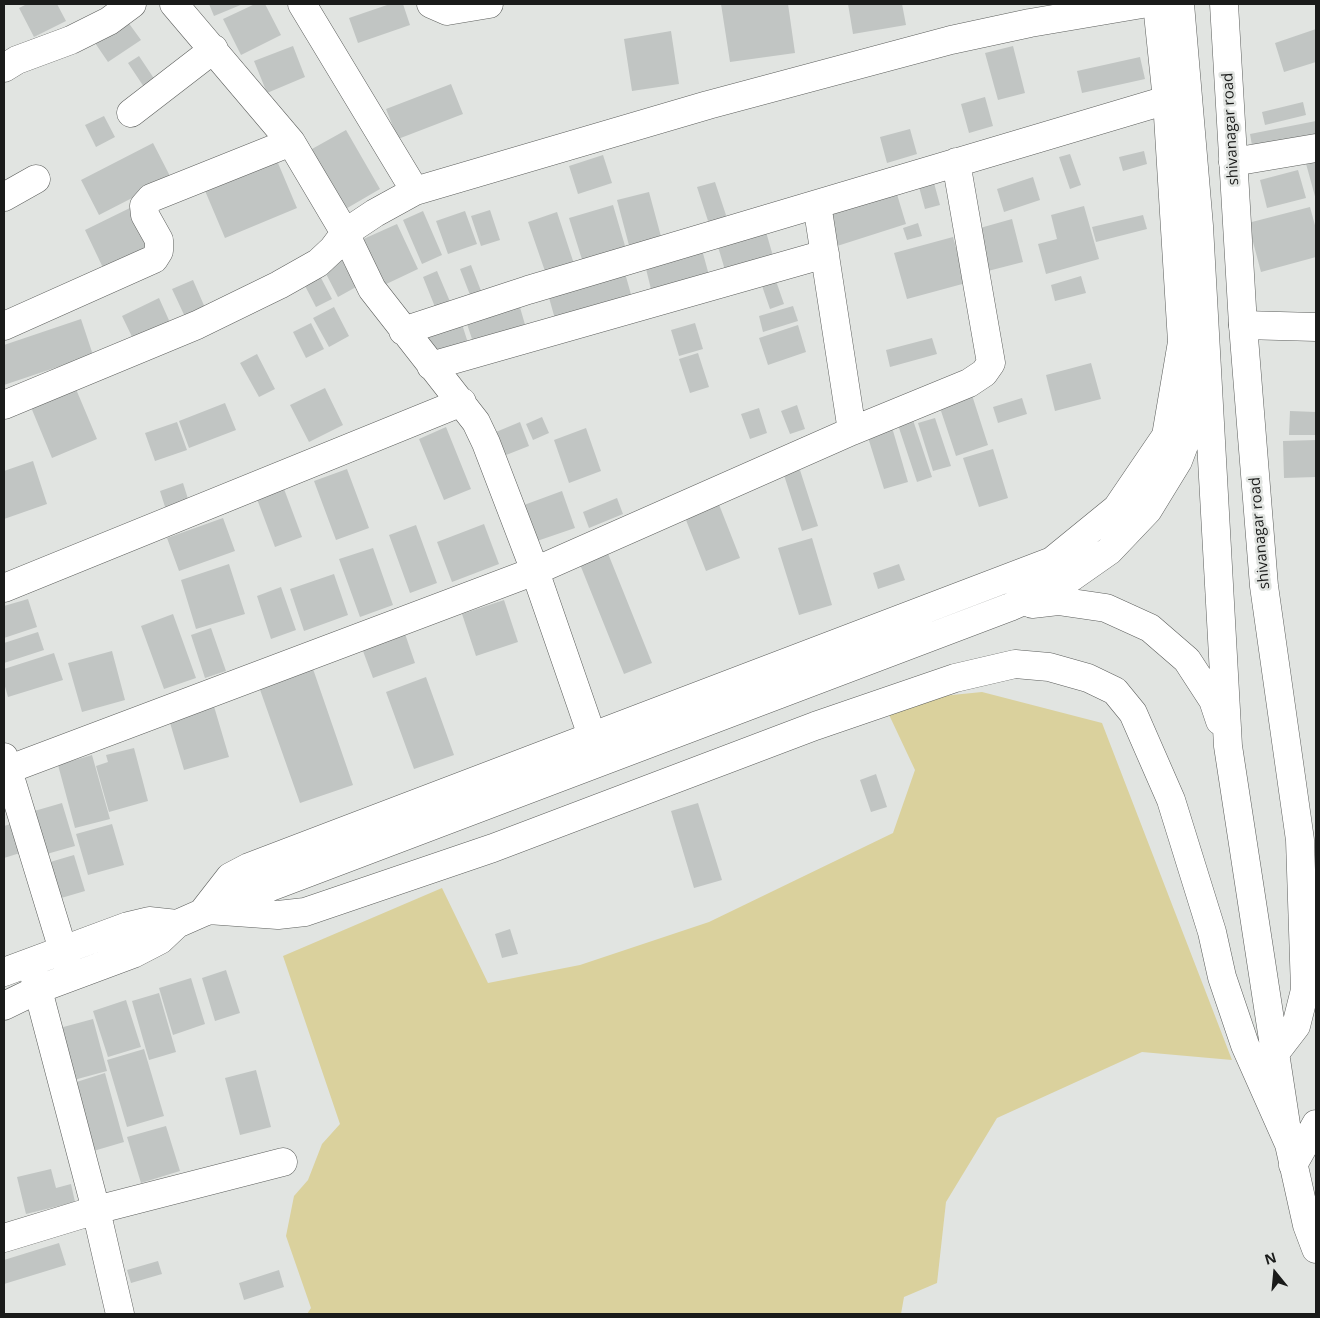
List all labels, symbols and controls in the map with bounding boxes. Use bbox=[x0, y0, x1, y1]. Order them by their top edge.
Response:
street label: shivanagar road bbox=[1219, 72, 1243, 186]
street label: shivanagar road bbox=[1246, 476, 1274, 590]
text: N bbox=[1262, 1247, 1279, 1269]
north arrow bbox=[1250, 1248, 1300, 1298]

